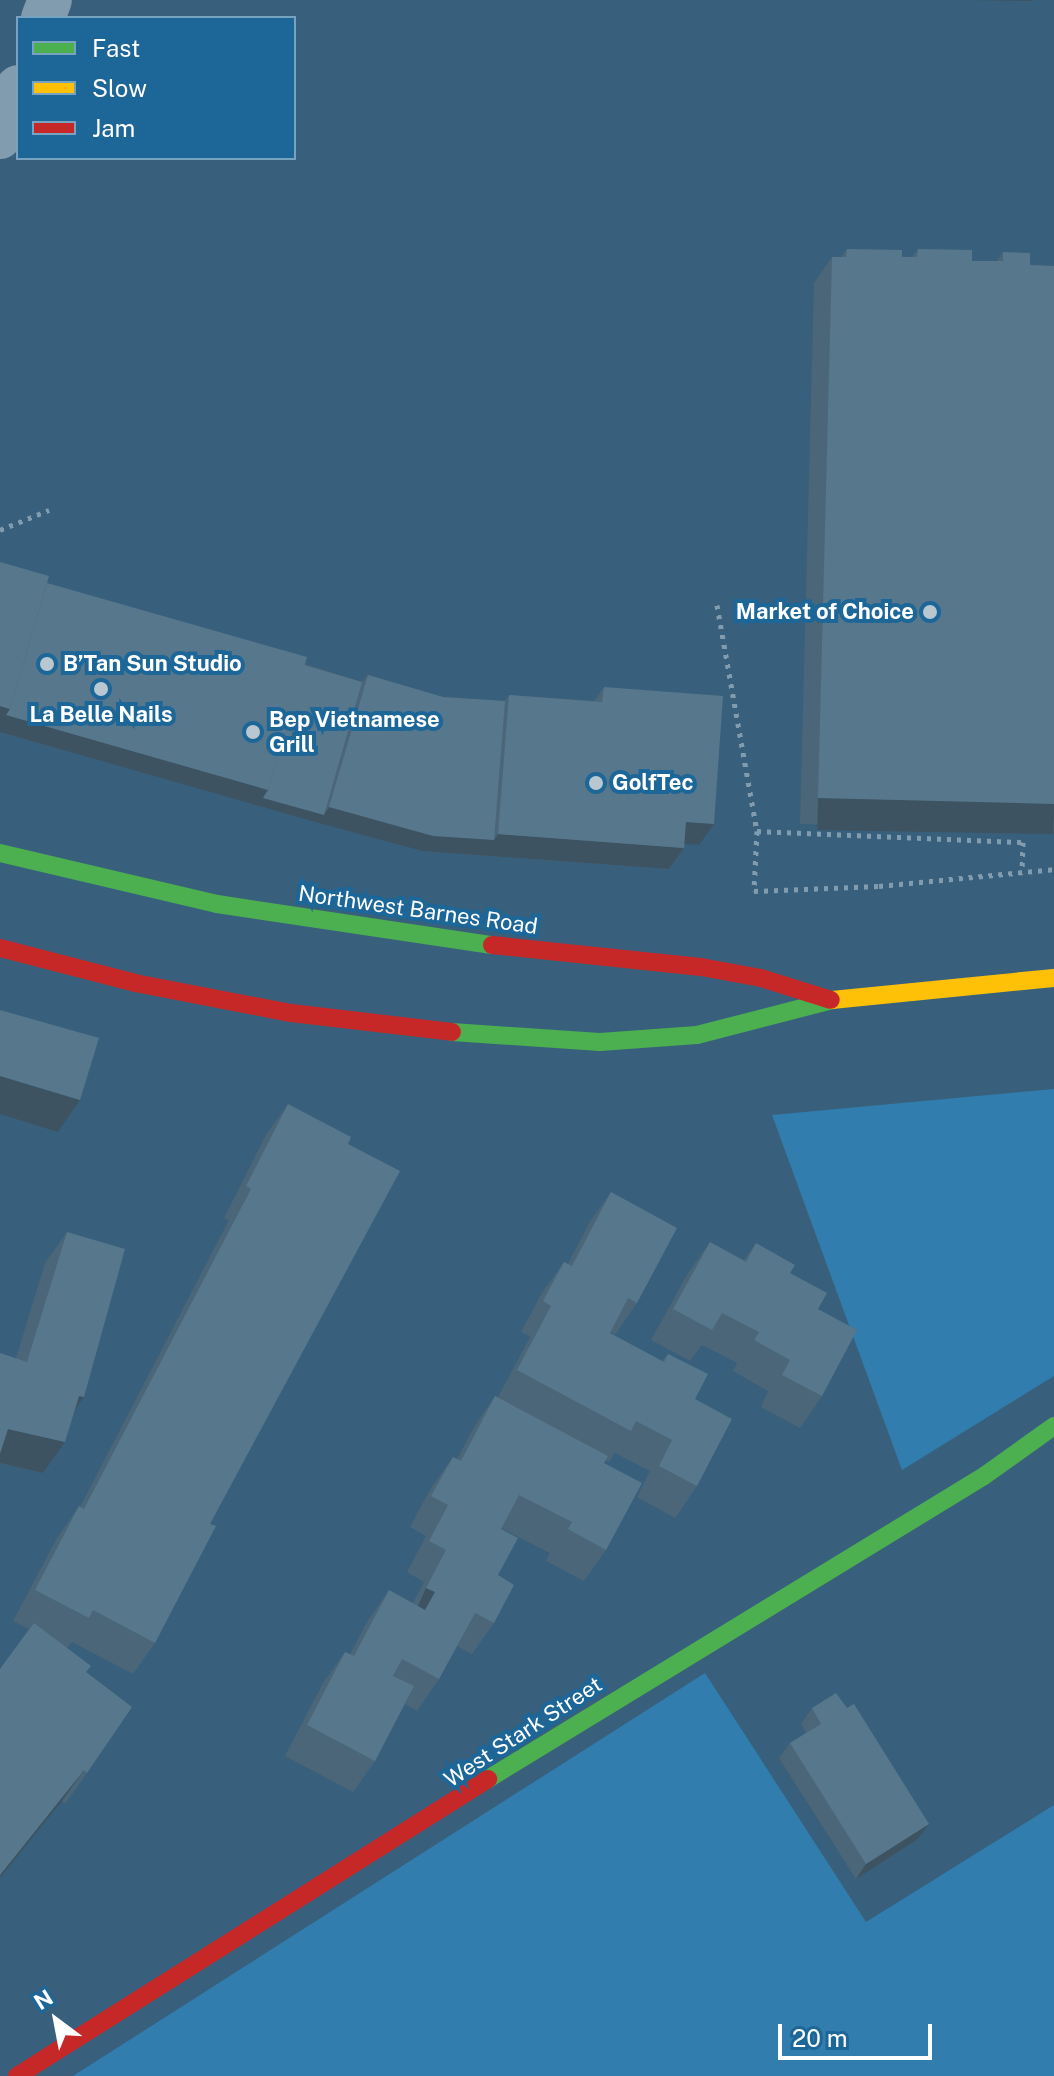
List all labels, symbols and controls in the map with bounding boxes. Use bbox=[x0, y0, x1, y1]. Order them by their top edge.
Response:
legend bbox=[16, 16, 296, 160]
text: Fast bbox=[92, 34, 140, 62]
text: Slow bbox=[92, 74, 147, 102]
text: Jam bbox=[92, 114, 135, 142]
place label: Market of Choice bbox=[736, 599, 914, 625]
marker: Market of Choice bbox=[921, 603, 939, 621]
place label: B’Tan Sun Studio bbox=[63, 651, 242, 677]
marker: B’Tan Sun Studio bbox=[38, 655, 56, 673]
marker: La Belle Nails bbox=[92, 680, 110, 698]
place label: La Belle Nails bbox=[29, 702, 173, 728]
place label: Bep Vietnamese Grill bbox=[269, 706, 440, 758]
marker: Bep Vietnamese Grill bbox=[244, 723, 262, 741]
place label: GolfTec bbox=[612, 770, 693, 796]
marker: GolfTec bbox=[587, 774, 605, 792]
street label: Northwest Barnes Road bbox=[297, 880, 539, 940]
street label: West Stark Street bbox=[439, 1671, 607, 1793]
north arrow bbox=[16, 1980, 96, 2060]
text: N bbox=[29, 1984, 57, 2015]
scale bar bbox=[782, 2008, 936, 2058]
text: 20 m bbox=[792, 2024, 848, 2052]

